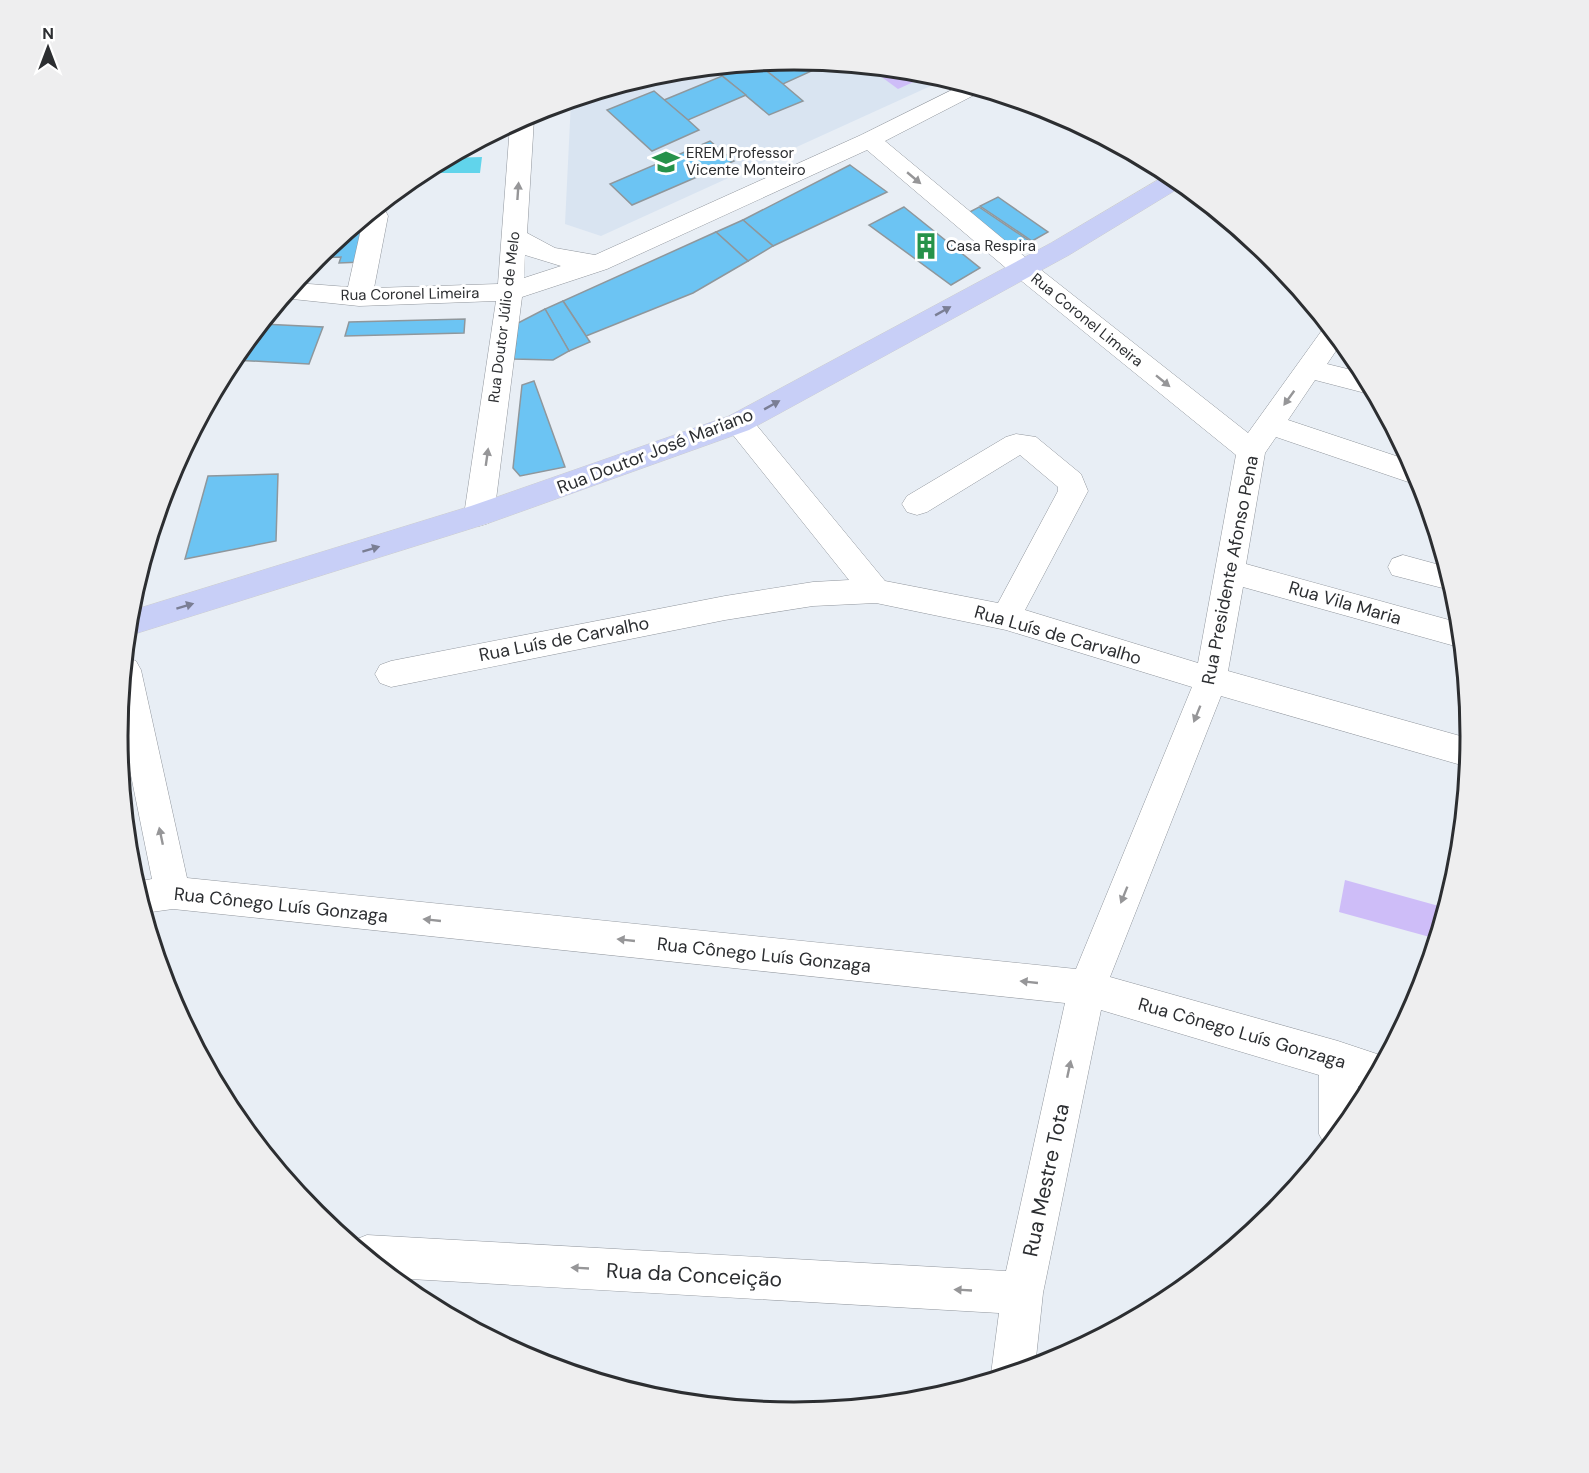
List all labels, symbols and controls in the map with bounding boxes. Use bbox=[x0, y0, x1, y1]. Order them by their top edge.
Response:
north arrow bbox=[18, 18, 78, 78]
text: N bbox=[42, 23, 54, 44]
place label: EREM Professor Vicente Monteiro bbox=[686, 143, 806, 180]
school or university icon: EREM Professor Vicente Monteiro bbox=[651, 147, 681, 177]
one-way arrow bbox=[906, 171, 922, 184]
one-way arrow bbox=[513, 182, 522, 201]
street label: Rua Doutor Júlio de Melo bbox=[484, 230, 524, 404]
building icon: Casa Respira bbox=[911, 231, 941, 261]
place label: Casa Respira bbox=[946, 236, 1036, 256]
street label: Rua Coronel Limeira bbox=[1027, 269, 1147, 371]
street label: Rua Coronel Limeira bbox=[341, 283, 479, 305]
one-way arrow bbox=[935, 306, 952, 316]
one-way arrow bbox=[1155, 374, 1171, 387]
one-way arrow bbox=[1283, 390, 1295, 406]
one-way arrow bbox=[764, 400, 781, 410]
street label: Rua Doutor José Mariano bbox=[553, 402, 757, 500]
one-way arrow bbox=[482, 448, 491, 467]
street label: Rua Presidente Afonso Pena bbox=[1196, 453, 1264, 687]
one-way arrow bbox=[362, 544, 380, 553]
street label: Rua Vila Maria bbox=[1286, 575, 1404, 631]
street label: Rua Luís de Carvalho bbox=[972, 600, 1144, 670]
one-way arrow bbox=[176, 601, 194, 611]
street label: Rua Luís de Carvalho bbox=[477, 611, 651, 667]
one-way arrow bbox=[1192, 705, 1202, 723]
one-way arrow bbox=[156, 827, 165, 846]
street label: Rua Cônego Luís Gonzaga bbox=[173, 882, 389, 928]
one-way arrow bbox=[1119, 886, 1129, 904]
one-way arrow bbox=[422, 915, 441, 925]
street label: Rua Cônego Luís Gonzaga bbox=[656, 932, 872, 978]
one-way arrow bbox=[616, 936, 635, 945]
one-way arrow bbox=[1019, 977, 1038, 987]
street label: Rua Cônego Luís Gonzaga bbox=[1135, 992, 1349, 1074]
one-way arrow bbox=[1065, 1060, 1075, 1078]
street label: Rua Mestre Tota bbox=[1016, 1101, 1076, 1259]
street label: Rua da Conceição bbox=[605, 1256, 783, 1294]
one-way arrow bbox=[570, 1264, 589, 1273]
one-way arrow bbox=[954, 1285, 973, 1294]

